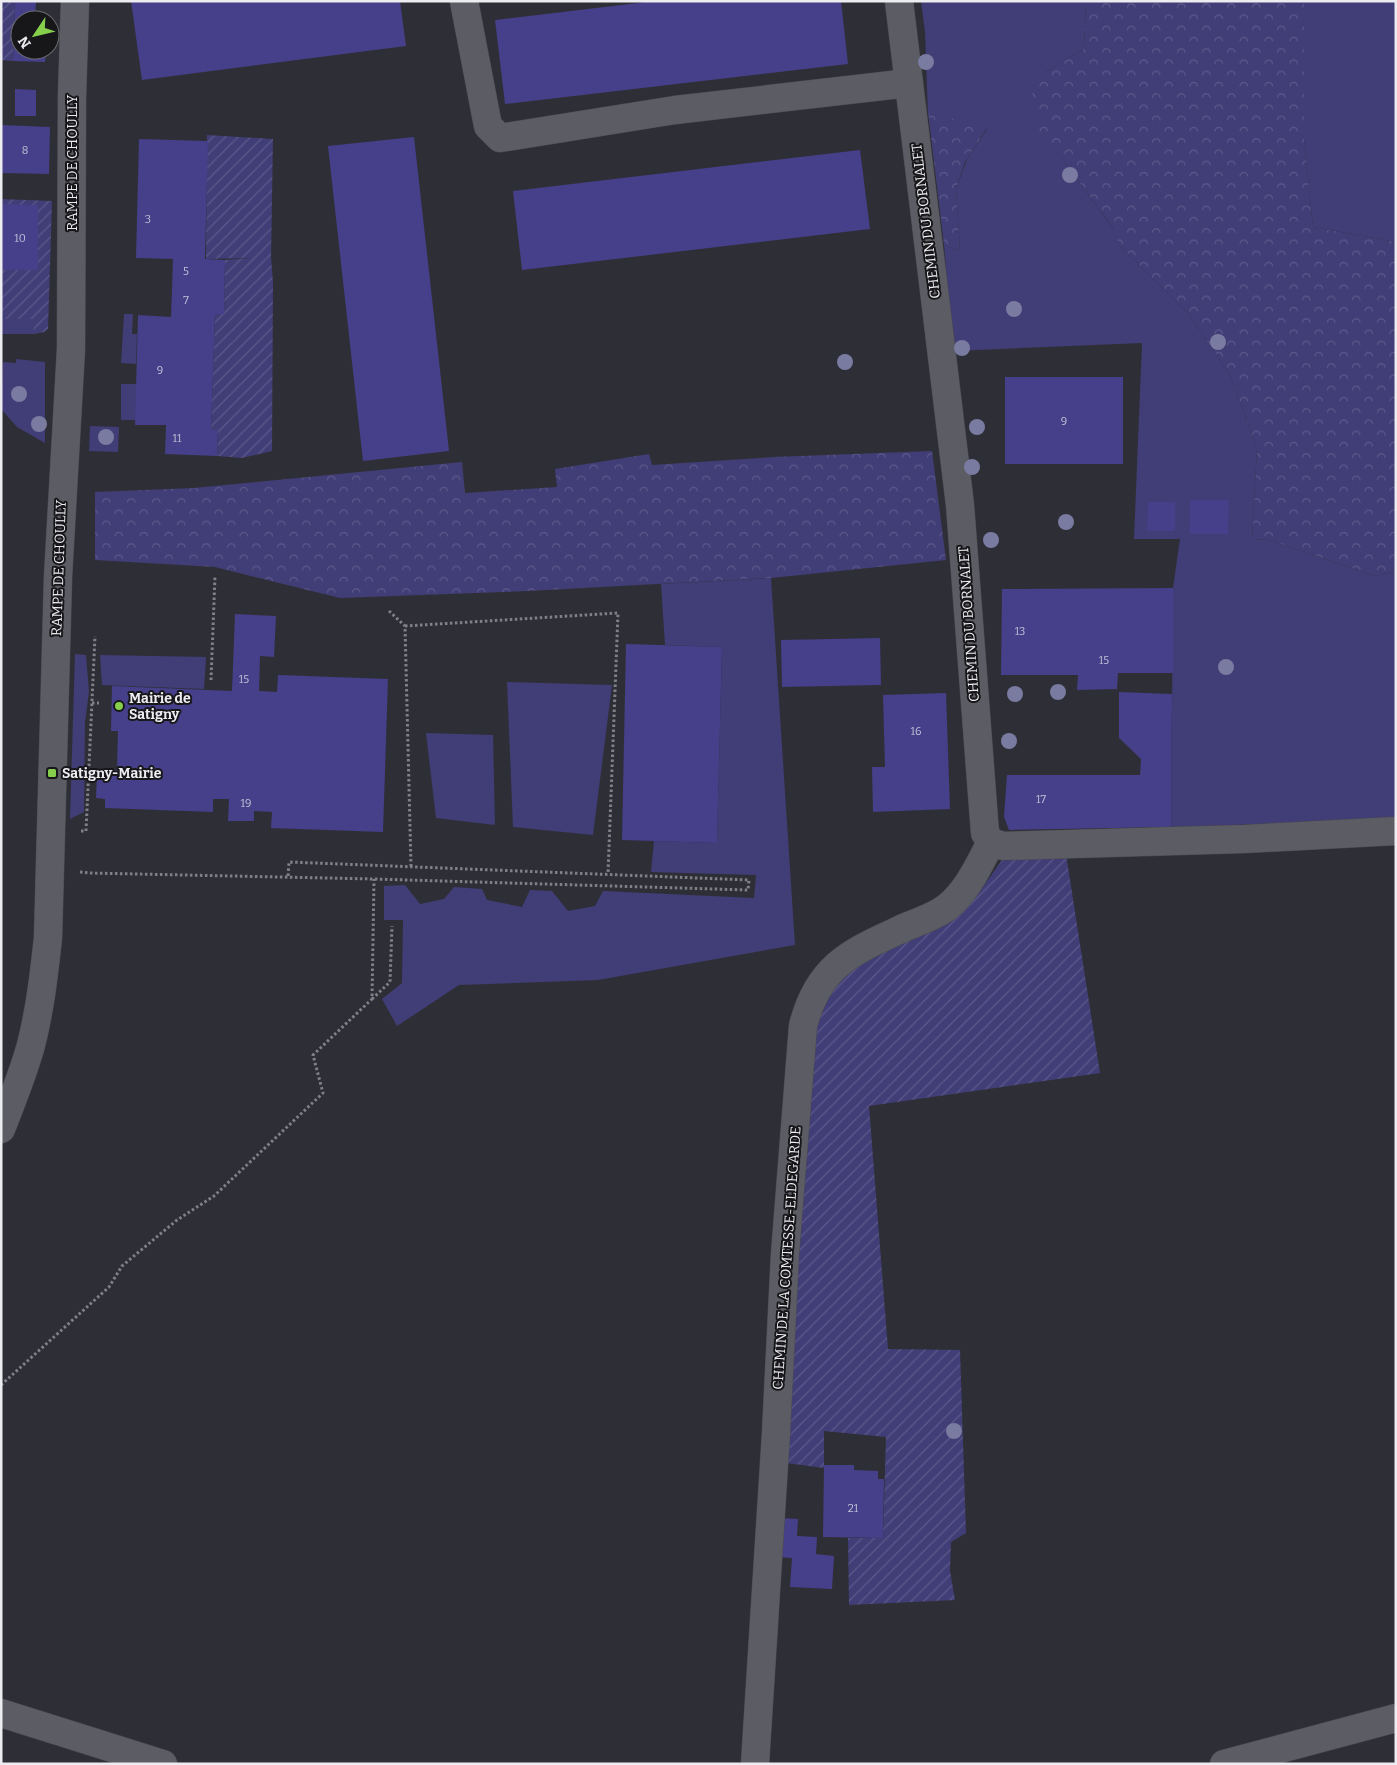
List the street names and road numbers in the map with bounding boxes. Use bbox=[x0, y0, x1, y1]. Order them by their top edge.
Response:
street label: RAMPE DE CHOULLY bbox=[64, 95, 81, 231]
street label: CHEMIN DU BORNALET bbox=[908, 142, 944, 300]
street label: RAMPE DE CHOULLY bbox=[48, 500, 70, 636]
street label: CHEMIN DU BORNALET bbox=[955, 546, 983, 702]
street label: CHEMIN DE LA COMTESSE-ELDEGARDE bbox=[769, 1126, 805, 1390]

